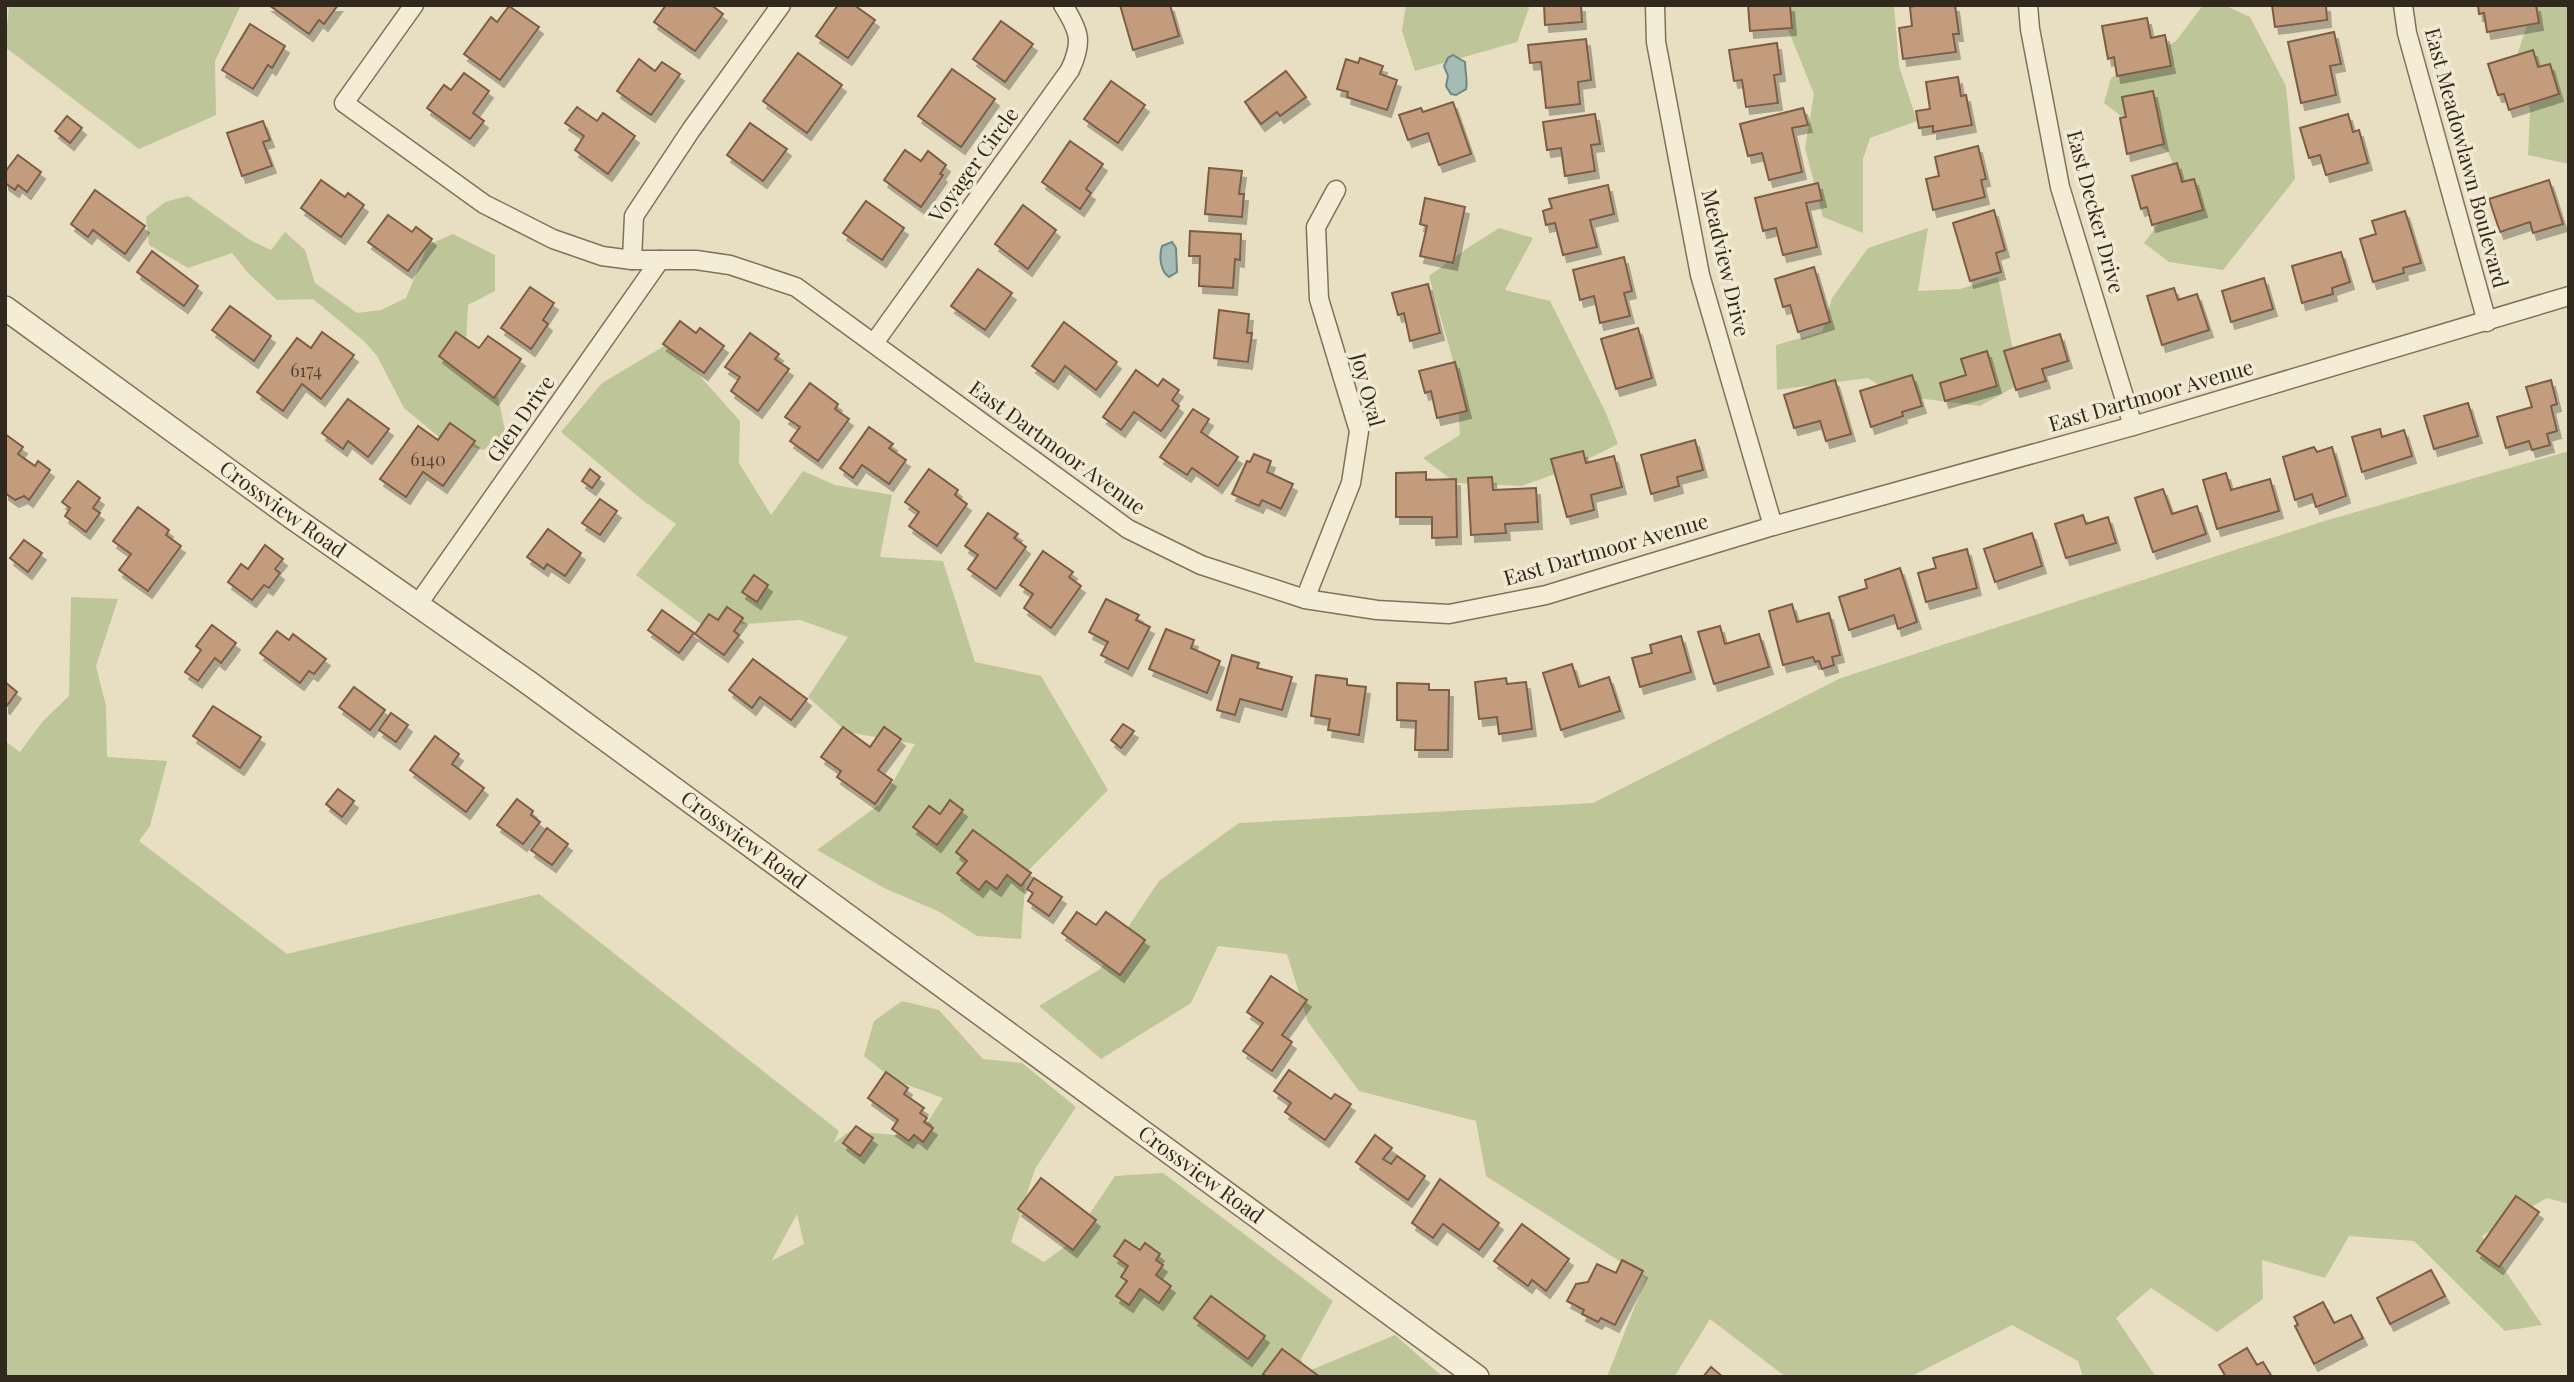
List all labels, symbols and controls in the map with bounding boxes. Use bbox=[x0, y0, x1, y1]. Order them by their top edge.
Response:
street label: East Meadowlawn Boulevard bbox=[2420, 24, 2516, 291]
street label: Voyager Circle bbox=[920, 101, 1024, 228]
street label: East Decker Drive bbox=[2062, 127, 2132, 296]
street label: Meadview Drive bbox=[1696, 186, 1758, 339]
street label: Joy Oval bbox=[1345, 349, 1392, 429]
street label: East Dartmoor Avenue bbox=[2045, 351, 2256, 437]
house number: 6174 bbox=[290, 358, 322, 382]
street label: Glen Drive bbox=[479, 369, 560, 467]
street label: East Dartmoor Avenue bbox=[964, 373, 1152, 520]
house number: 6140 bbox=[410, 447, 446, 471]
street label: Crossview Road bbox=[215, 453, 352, 563]
street label: East Dartmoor Avenue bbox=[1500, 505, 1711, 591]
street label: Crossview Road bbox=[676, 783, 813, 894]
street label: Crossview Road bbox=[1133, 1118, 1271, 1229]

